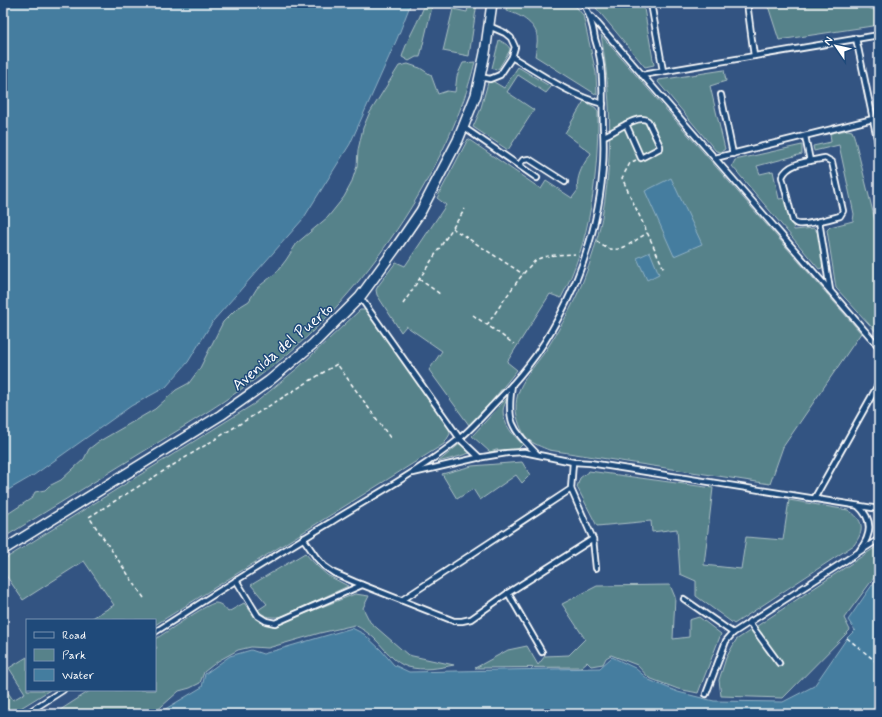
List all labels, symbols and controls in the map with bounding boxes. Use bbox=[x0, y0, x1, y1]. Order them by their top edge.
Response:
north arrow bbox=[816, 26, 856, 66]
text: N bbox=[821, 34, 836, 48]
street label: Avenida del Puerto bbox=[228, 298, 338, 396]
legend bbox=[26, 619, 156, 691]
text: Road bbox=[62, 628, 86, 644]
text: Park bbox=[62, 648, 86, 664]
text: Water bbox=[62, 668, 94, 684]

